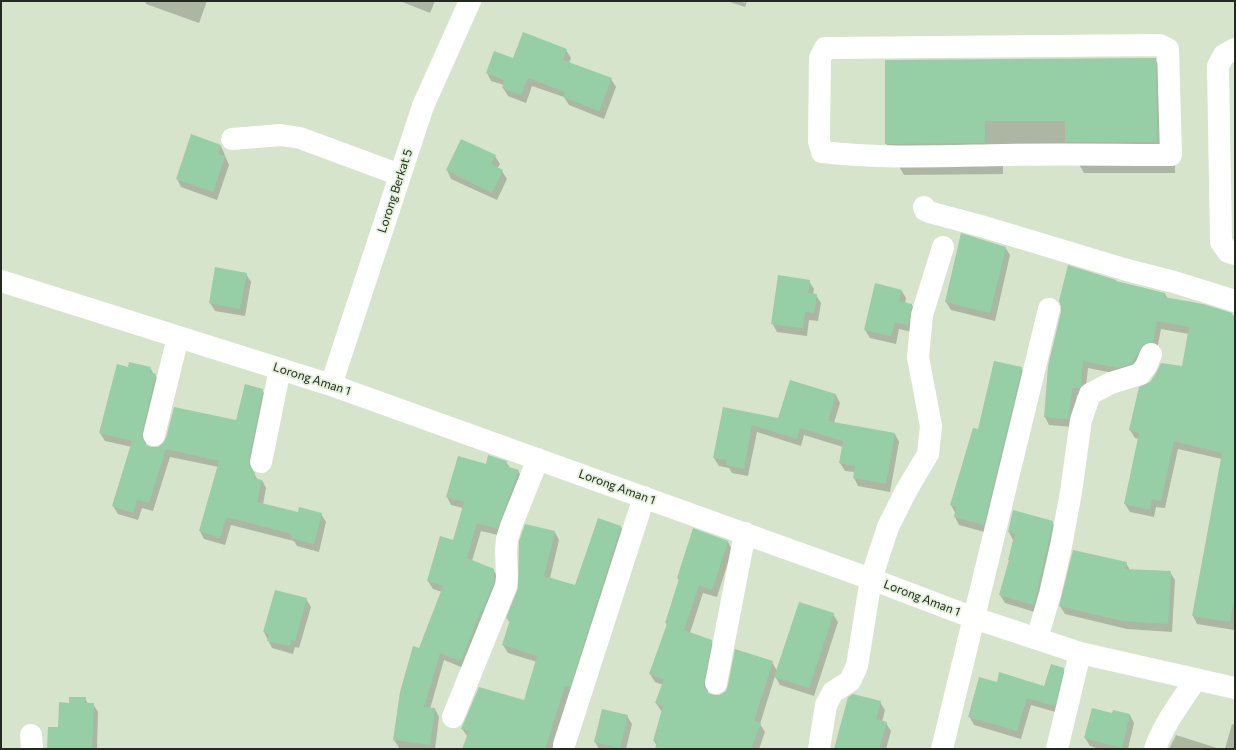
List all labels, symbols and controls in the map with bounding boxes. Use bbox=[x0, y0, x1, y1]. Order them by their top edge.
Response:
street label: Lorong Berkat 5 bbox=[375, 147, 415, 235]
street label: Lorong Aman 1 bbox=[271, 360, 353, 398]
street label: Lorong Aman 1 bbox=[577, 466, 657, 508]
street label: Lorong Aman 1 bbox=[882, 577, 962, 619]

